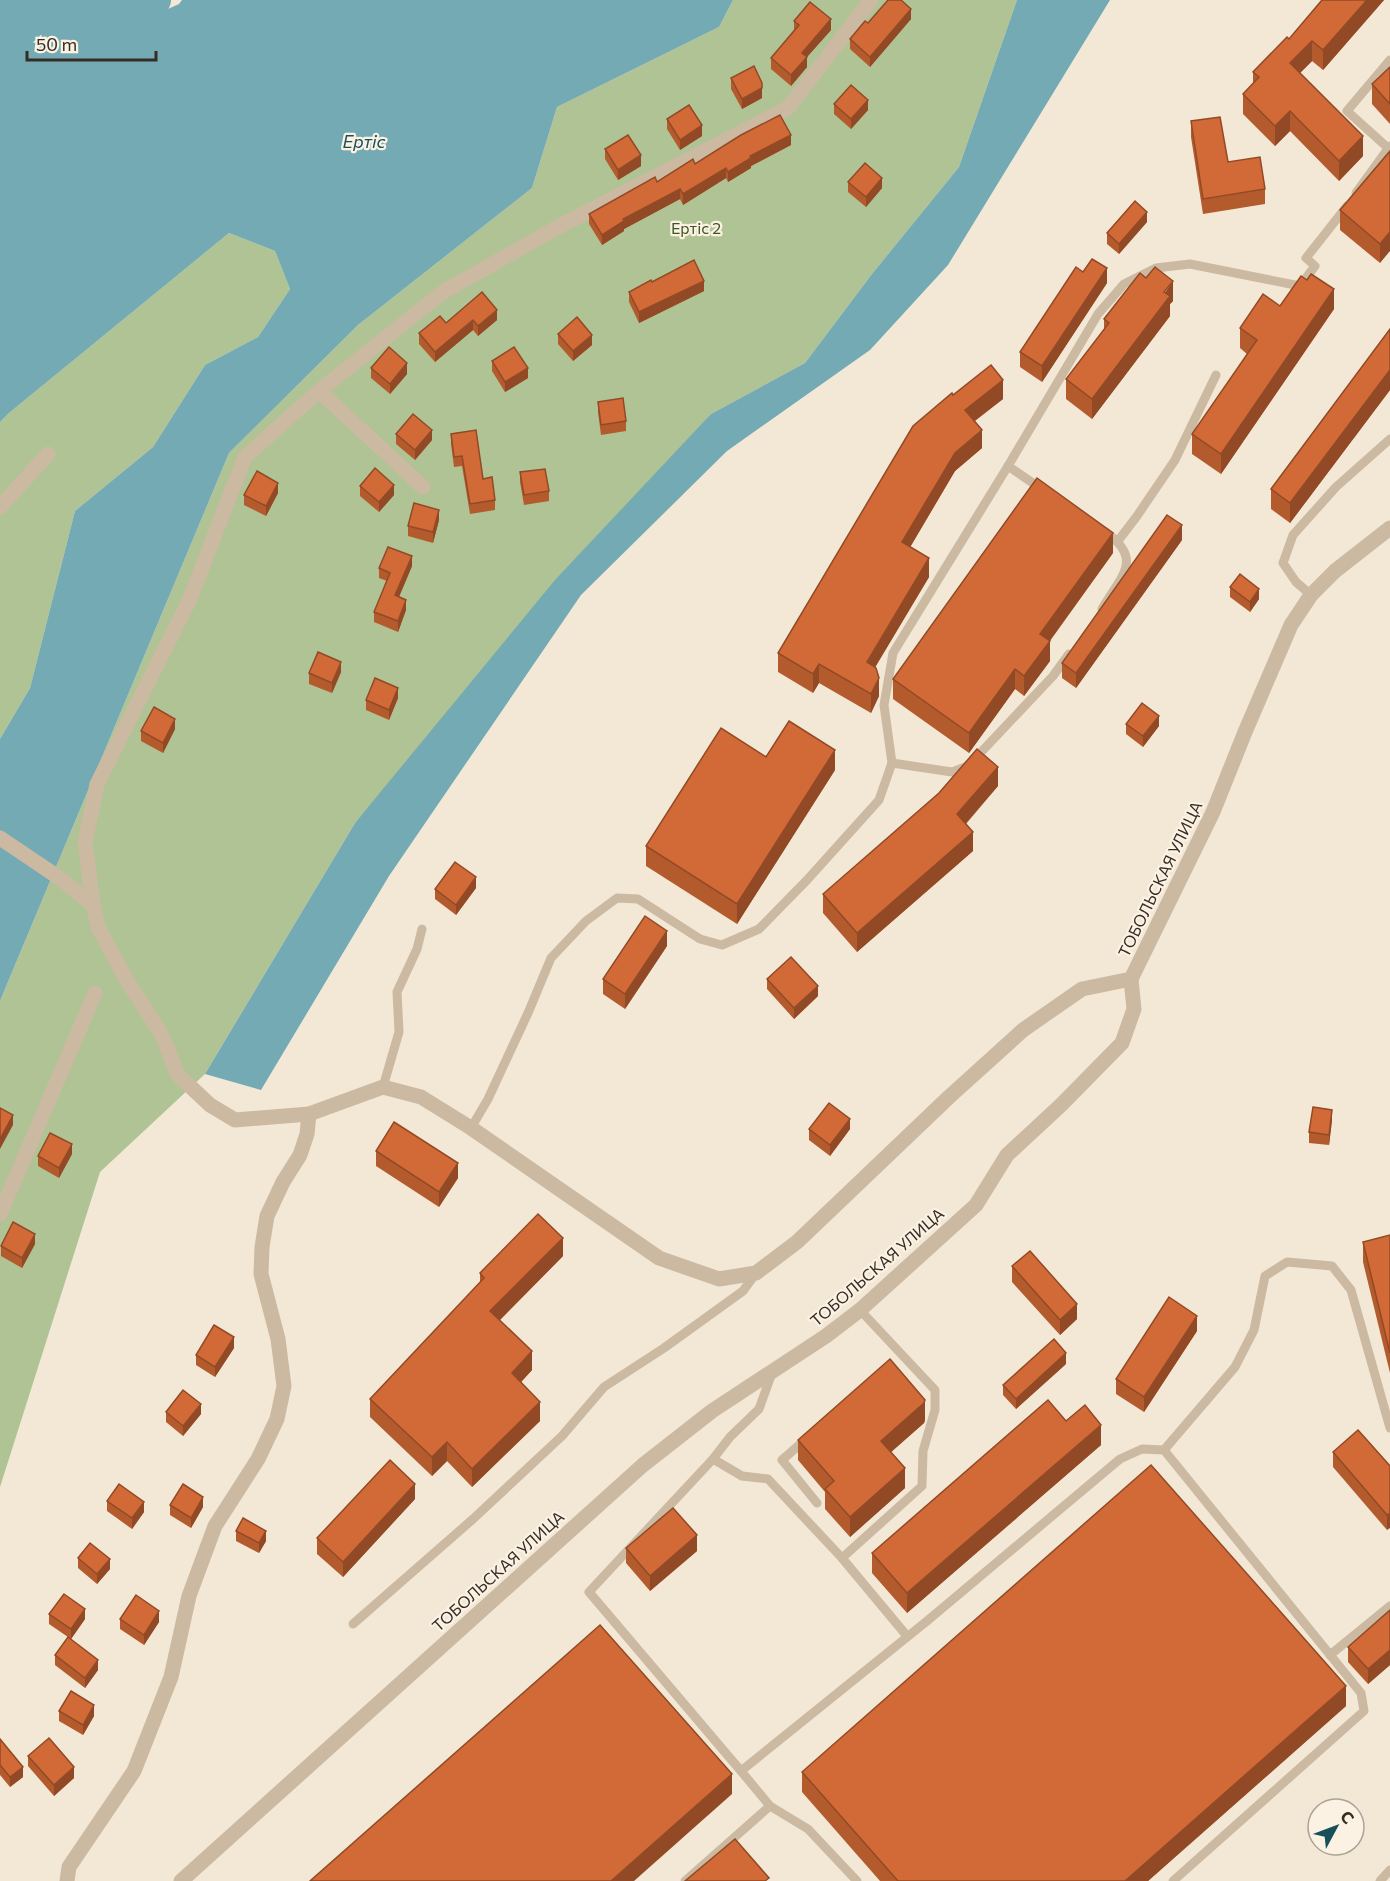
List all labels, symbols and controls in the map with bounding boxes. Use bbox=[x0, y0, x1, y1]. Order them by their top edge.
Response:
scale bar bbox=[27, 24, 156, 62]
text: 50 m bbox=[36, 33, 77, 55]
water label: Ертіс bbox=[343, 130, 386, 152]
park label: Ертіс 2 bbox=[671, 218, 721, 237]
street label: ТОБОЛЬСКАЯ УЛИЦА bbox=[1114, 798, 1206, 960]
street label: ТОБОЛЬСКАЯ УЛИЦА bbox=[806, 1203, 947, 1330]
street label: ТОБОЛЬСКАЯ УЛИЦА bbox=[428, 1506, 568, 1635]
north arrow bbox=[1306, 1797, 1366, 1857]
text: С bbox=[1337, 1806, 1358, 1827]

